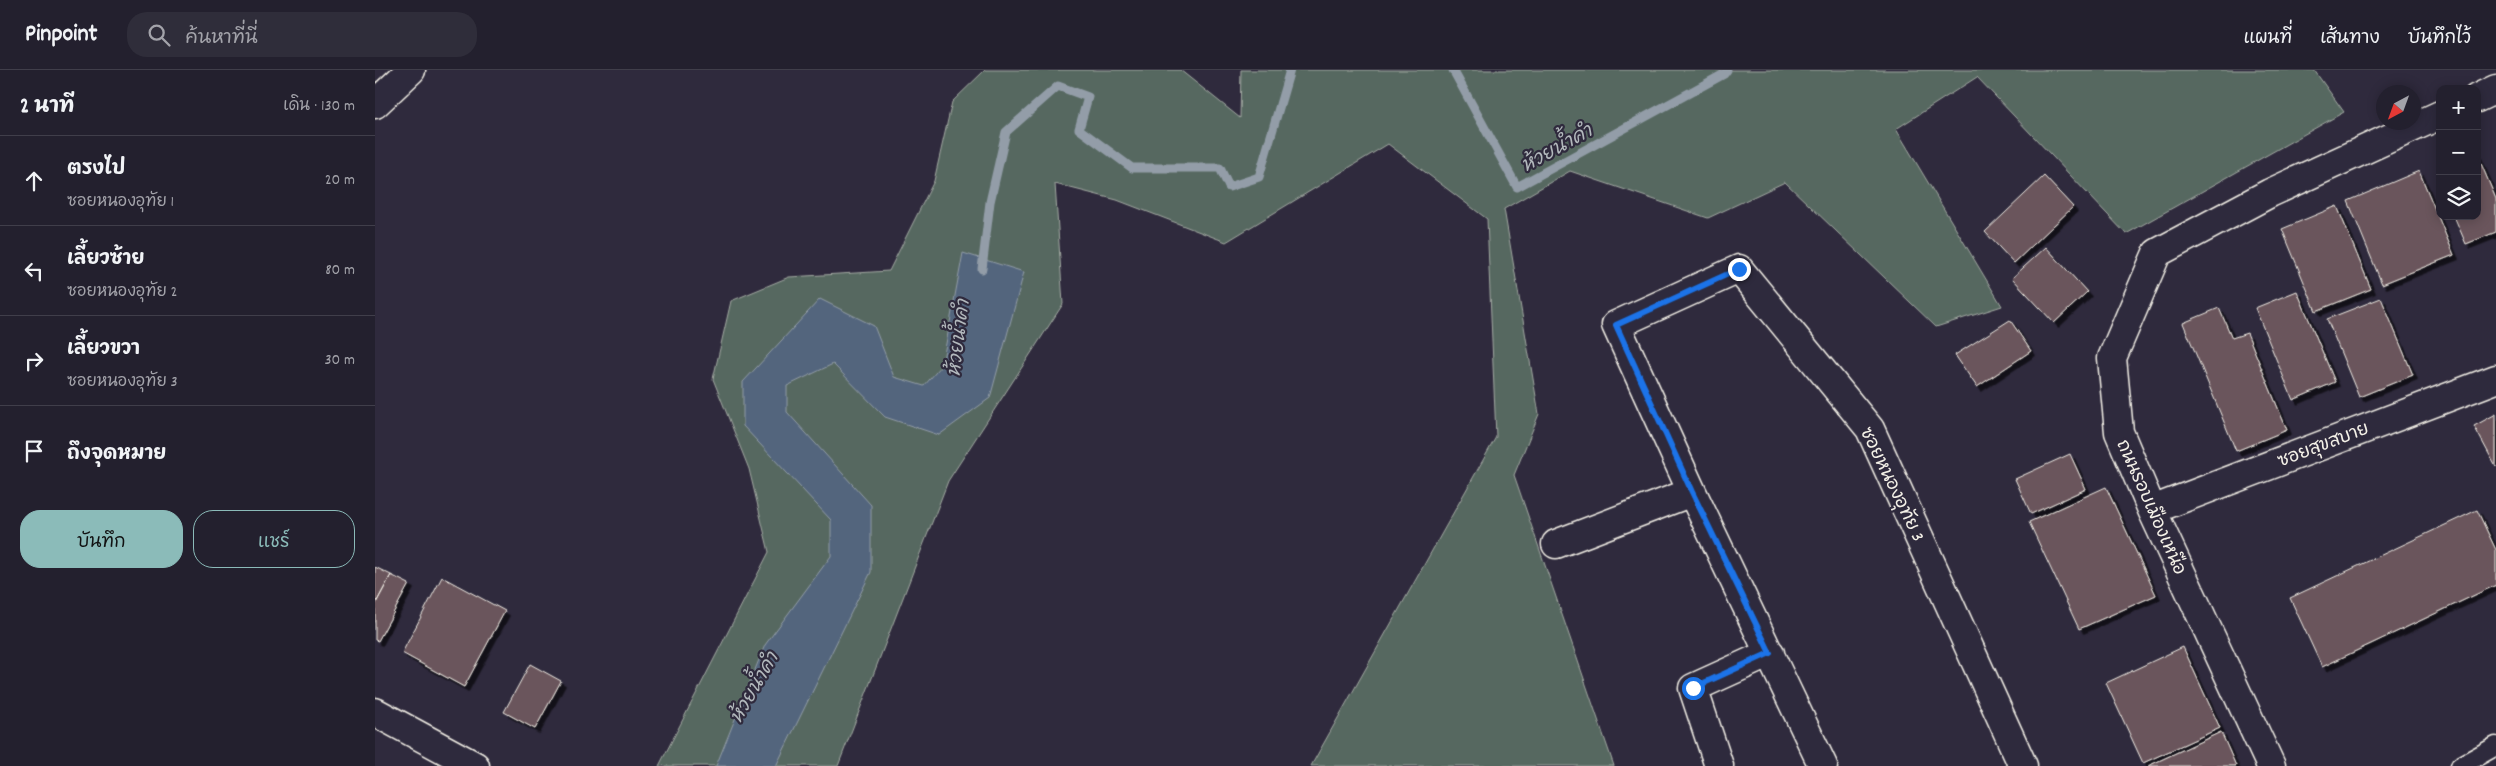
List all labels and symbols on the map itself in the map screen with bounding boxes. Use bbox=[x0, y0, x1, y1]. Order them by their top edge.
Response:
north arrow bbox=[2376, 85, 2421, 130]
water label: ห้วยน้ำคำ bbox=[1514, 113, 1600, 181]
route end bbox=[1728, 258, 1751, 281]
water label: ห้วยน้ำคำ bbox=[935, 296, 979, 379]
street label: ซอยสุขสบาย bbox=[2275, 417, 2373, 475]
street label: ซอยหนองอุทัย 3 bbox=[1852, 423, 1930, 546]
street label: ถนนรอบเมืองเหนือ bbox=[2109, 436, 2193, 580]
water label: ห้วยน้ำคำ bbox=[719, 643, 788, 729]
route start bbox=[1682, 677, 1705, 700]

